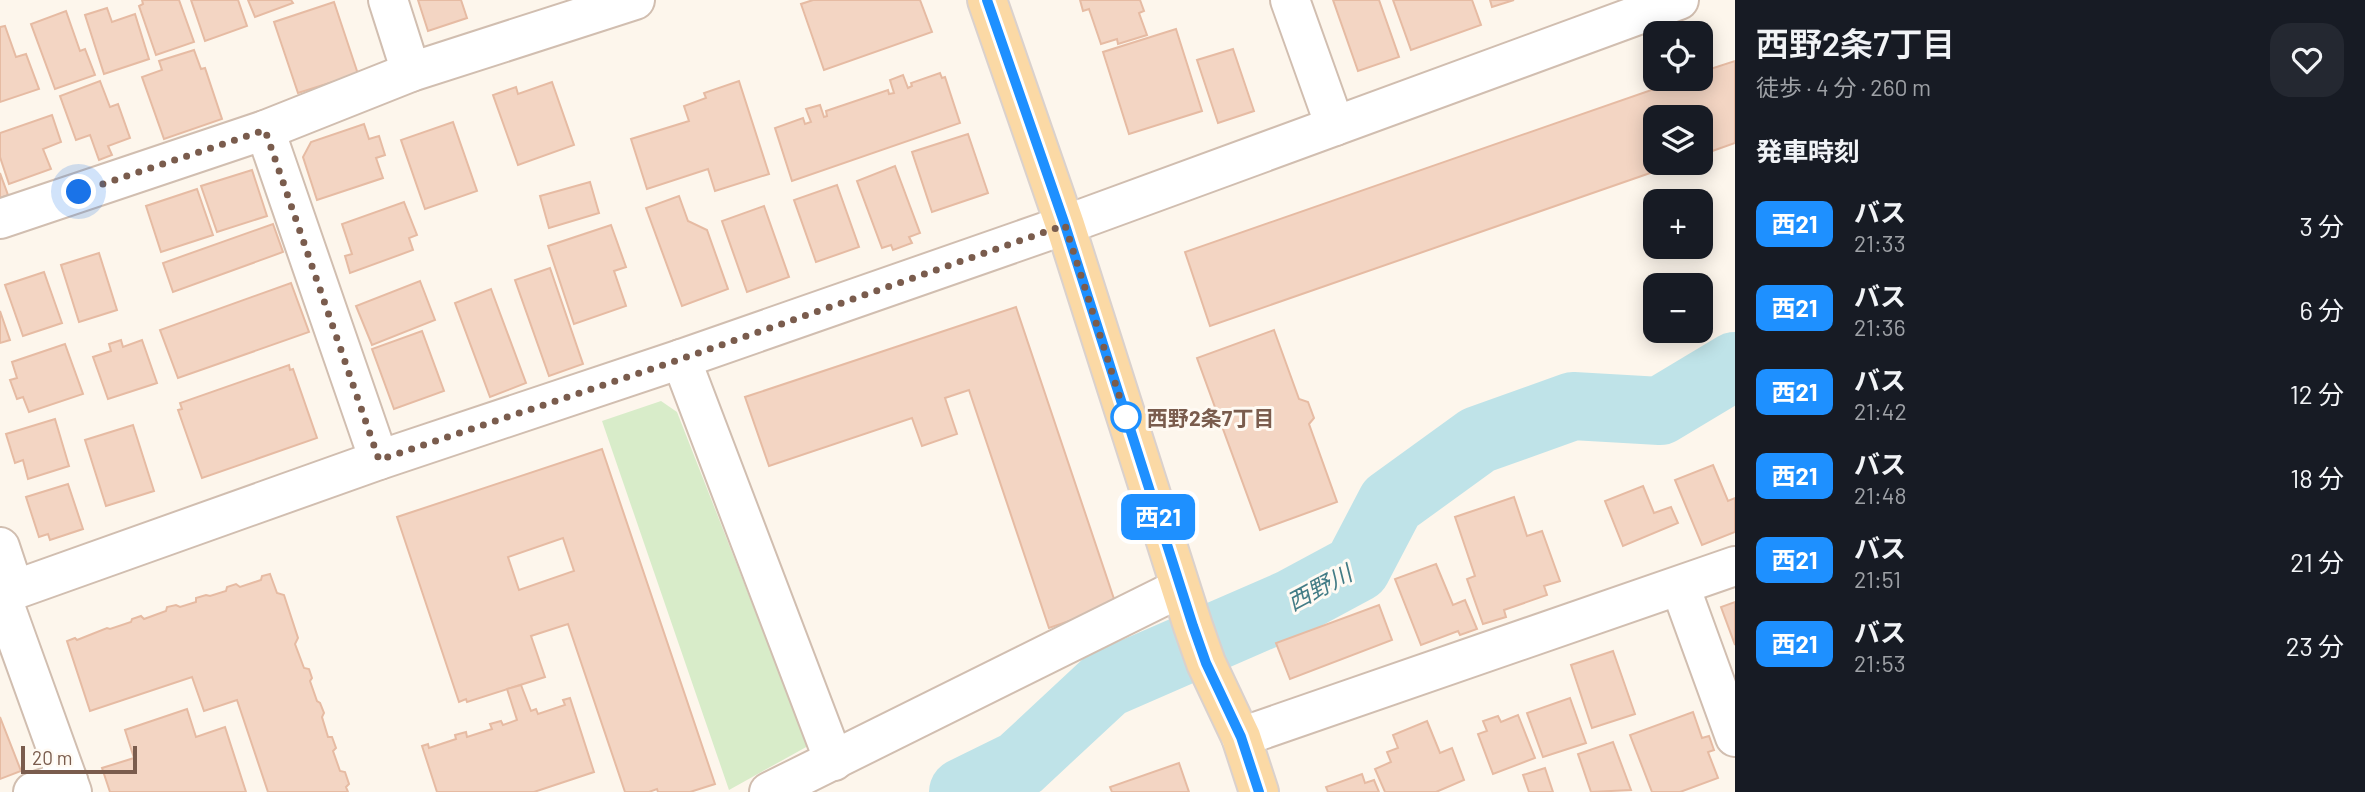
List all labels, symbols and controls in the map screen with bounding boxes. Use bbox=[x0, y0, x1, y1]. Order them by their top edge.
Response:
map controls bbox=[1643, 21, 1713, 343]
button: locate bbox=[1643, 21, 1713, 91]
text: 西野2条7丁目 bbox=[1756, 23, 1955, 63]
button: heart bbox=[2270, 23, 2344, 97]
text: 徒歩 · 4 分 · 260 m bbox=[1756, 73, 1931, 101]
button: layers bbox=[1643, 105, 1713, 175]
text: 発車時刻 bbox=[1756, 135, 1860, 166]
your location bbox=[61, 174, 96, 209]
button: + bbox=[1643, 189, 1713, 259]
text: バス bbox=[1854, 196, 1906, 227]
text: 西21 bbox=[1772, 209, 1817, 238]
text: 3 分 bbox=[2299, 210, 2344, 241]
text: 21:33 bbox=[1854, 229, 1906, 257]
button: − bbox=[1643, 273, 1713, 343]
text: バス bbox=[1854, 280, 1906, 311]
text: 西21 bbox=[1772, 293, 1817, 322]
text: 6 分 bbox=[2299, 294, 2344, 325]
text: 21:36 bbox=[1854, 313, 1906, 341]
text: バス bbox=[1854, 364, 1906, 395]
text: 西21 bbox=[1772, 377, 1817, 406]
text: 12 分 bbox=[2290, 378, 2344, 409]
text: 21:42 bbox=[1854, 397, 1907, 425]
marker: 西野2条7丁目 bbox=[1111, 402, 1141, 432]
place label: 西野2条7丁目 bbox=[1147, 405, 1274, 430]
text: バス bbox=[1854, 448, 1906, 479]
text: 西21 bbox=[1772, 461, 1817, 490]
text: 18 分 bbox=[2290, 462, 2344, 493]
text: 21:48 bbox=[1854, 481, 1907, 509]
line badge: 西21 bbox=[1118, 494, 1198, 540]
text: 西21 bbox=[1135, 502, 1181, 531]
text: バス bbox=[1854, 532, 1906, 563]
text: 西21 bbox=[1772, 545, 1817, 574]
text: 21 分 bbox=[2290, 546, 2344, 577]
water label: 西野川 bbox=[1282, 557, 1359, 616]
text: 21:51 bbox=[1854, 565, 1901, 593]
text: バス bbox=[1854, 616, 1906, 647]
text: 西21 bbox=[1772, 629, 1817, 658]
text: 23 分 bbox=[2286, 630, 2344, 661]
text: 21:53 bbox=[1854, 649, 1906, 677]
scale bar bbox=[21, 743, 136, 775]
text: 20 m bbox=[32, 746, 72, 769]

